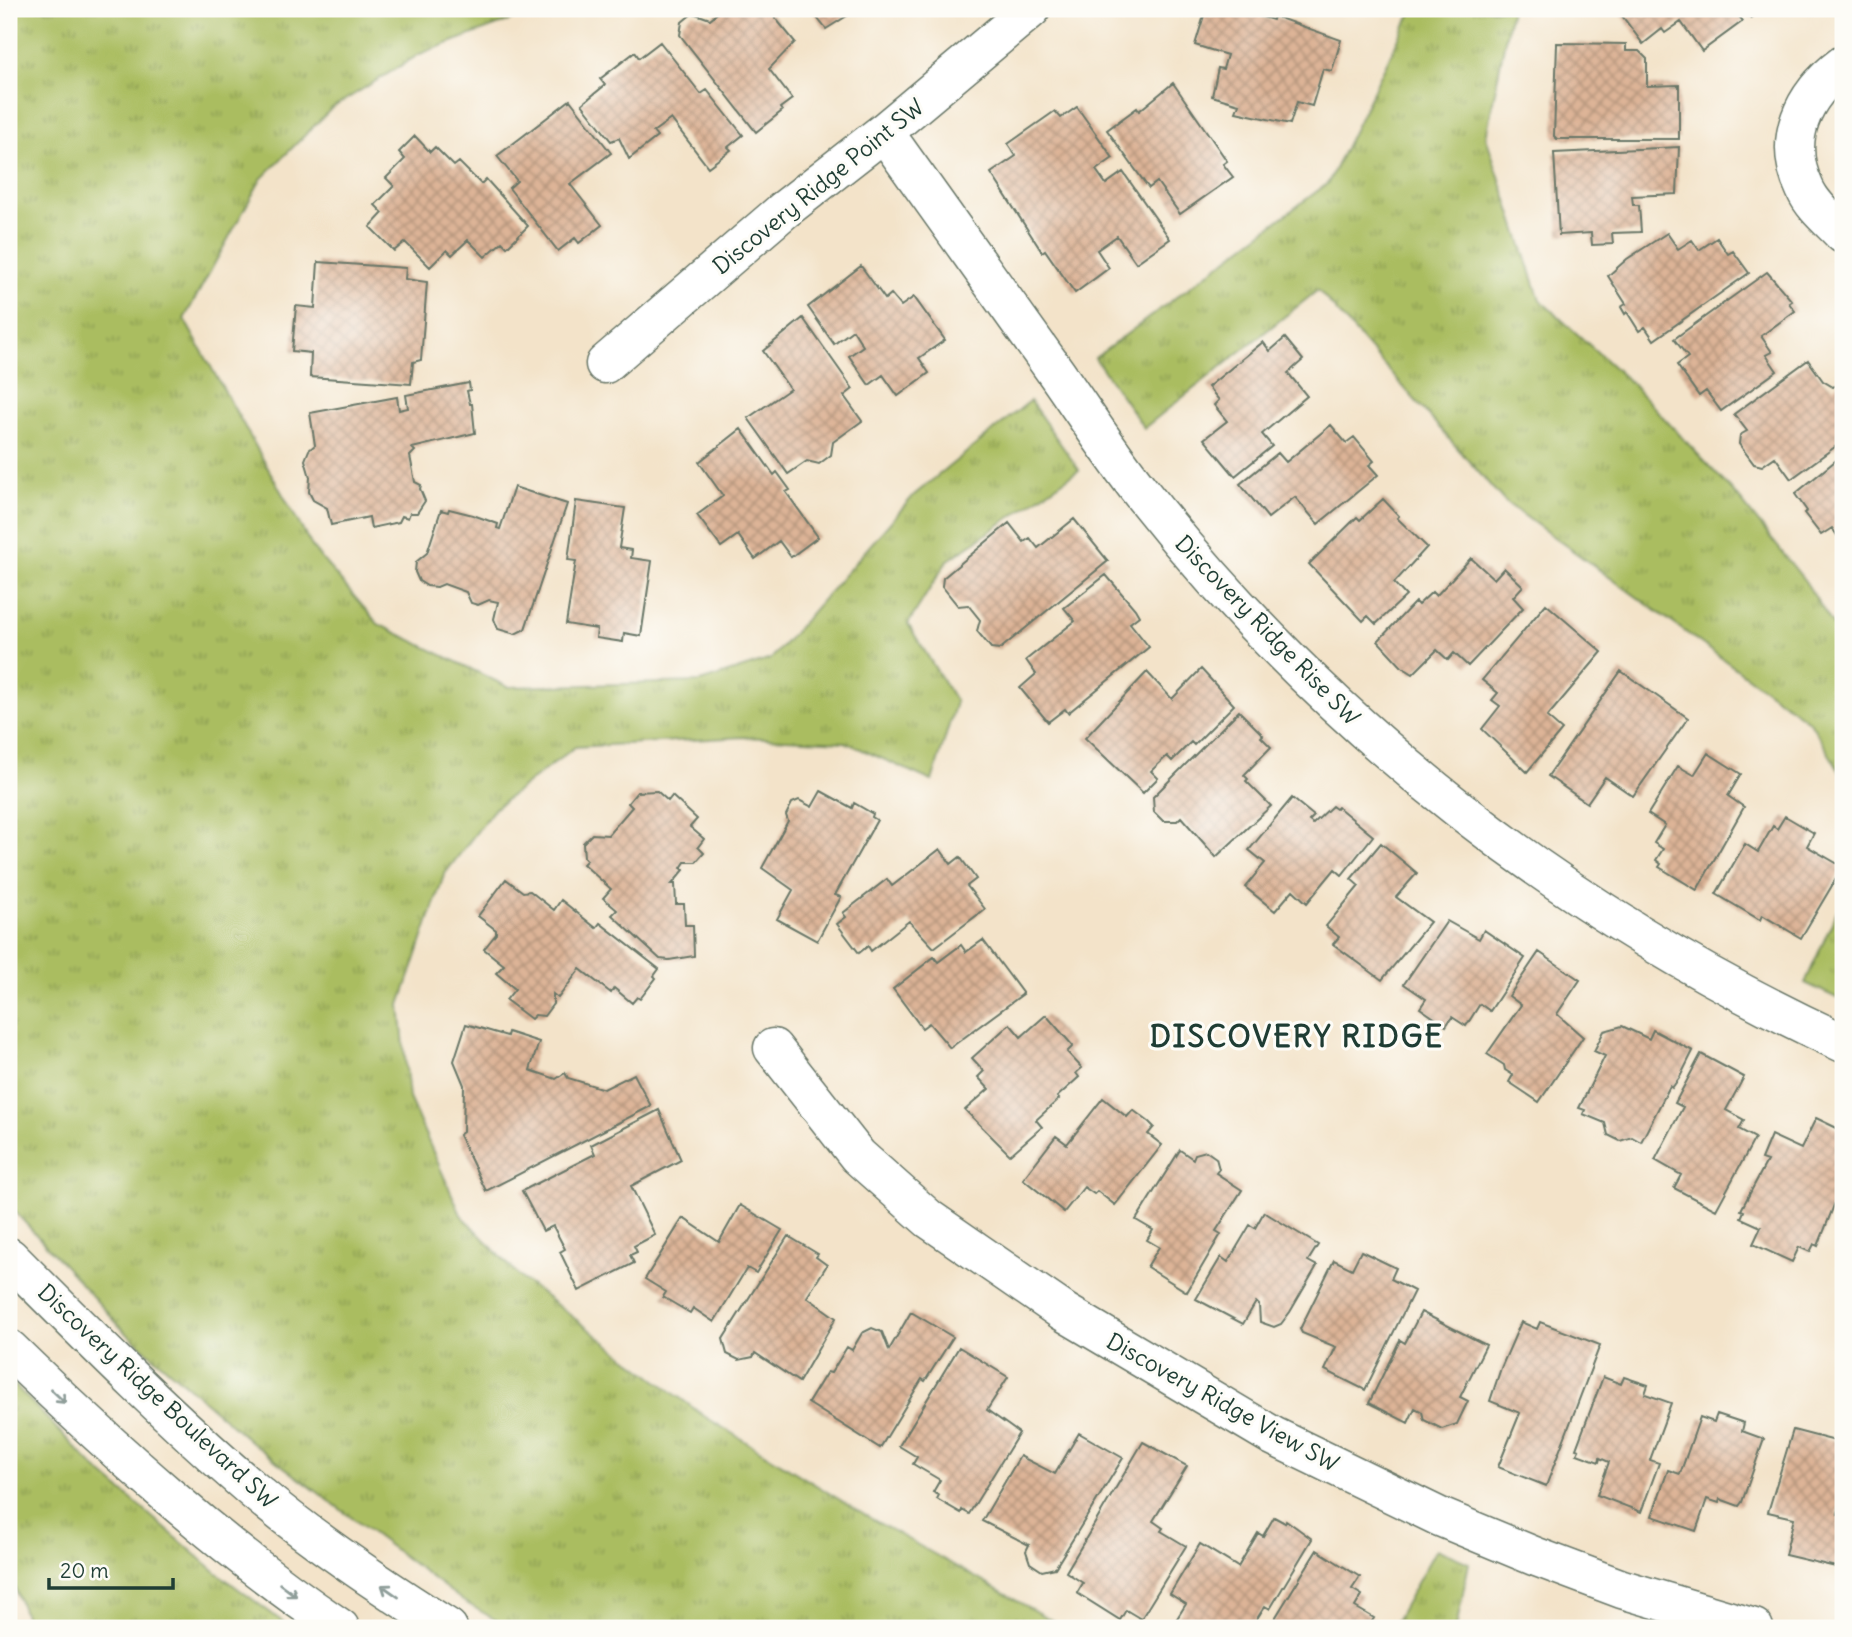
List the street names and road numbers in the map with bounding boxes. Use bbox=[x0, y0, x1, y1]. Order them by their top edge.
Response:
street label: Discovery Ridge Point SW bbox=[707, 92, 930, 280]
street label: Discovery Ridge Rise SW bbox=[1169, 529, 1367, 731]
street label: Discovery Ridge Boulevard SW bbox=[32, 1277, 284, 1515]
street label: Discovery Ridge View SW bbox=[1102, 1326, 1344, 1478]

